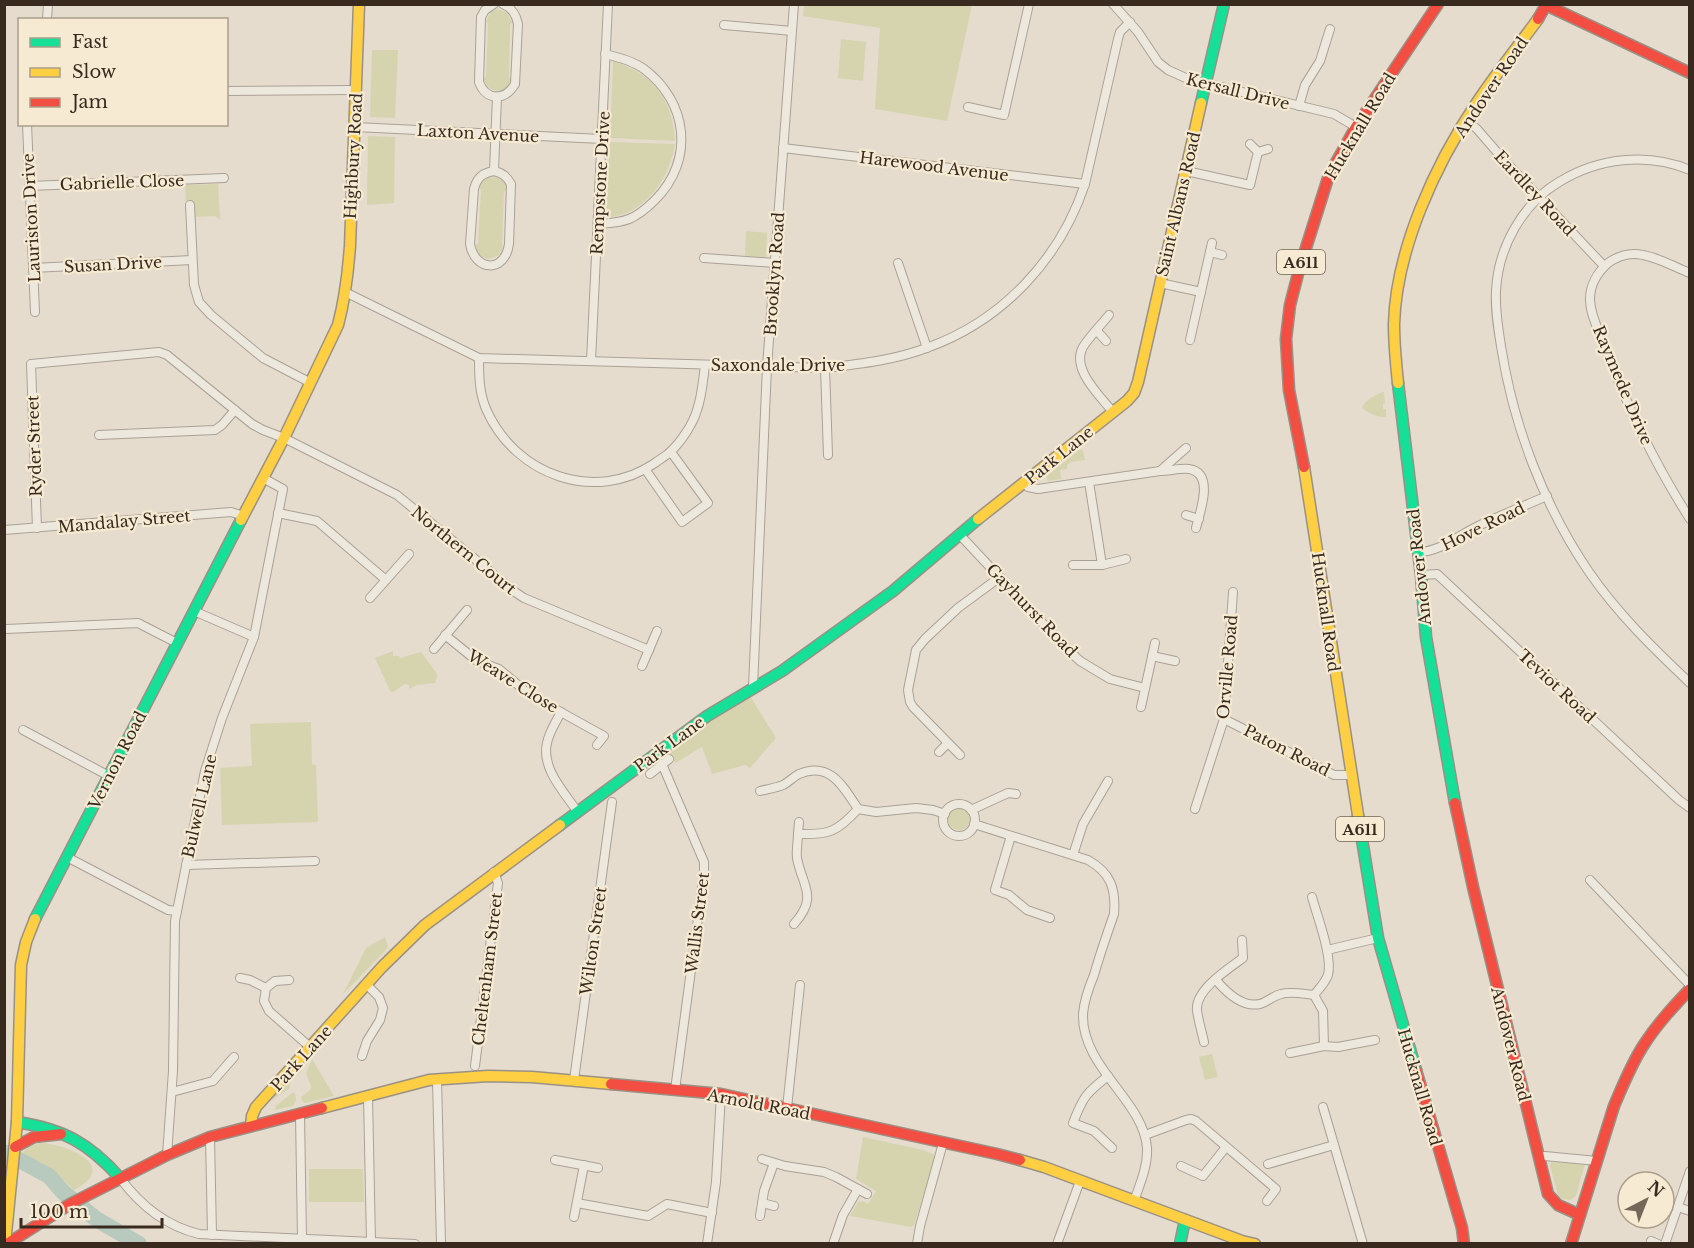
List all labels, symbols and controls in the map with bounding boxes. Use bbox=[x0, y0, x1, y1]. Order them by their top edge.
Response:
legend bbox=[18, 18, 228, 126]
text: Fast bbox=[72, 31, 109, 53]
street label: Andover Road bbox=[1449, 33, 1532, 142]
text: Slow bbox=[72, 61, 117, 83]
street label: Kersall Drive bbox=[1184, 69, 1292, 113]
street label: Hucknall Road bbox=[1320, 69, 1400, 183]
text: Jam bbox=[70, 91, 108, 113]
street label: Highbury Road bbox=[340, 92, 366, 220]
street label: Rempstone Drive bbox=[586, 111, 614, 255]
street label: Laxton Avenue bbox=[416, 120, 540, 146]
street label: Saint Albans Road bbox=[1152, 129, 1204, 278]
street label: Eardley Road bbox=[1490, 146, 1580, 240]
street label: Harewood Avenue bbox=[858, 147, 1010, 185]
street label: Lauriston Drive bbox=[18, 153, 44, 283]
street label: Gabrielle Close bbox=[59, 170, 185, 194]
street label: Brooklyn Road bbox=[760, 211, 788, 337]
road number: A611 bbox=[1277, 250, 1325, 274]
street label: Susan Drive bbox=[63, 251, 163, 277]
street label: Raymede Drive bbox=[1589, 322, 1657, 448]
street label: Saxondale Drive bbox=[711, 355, 845, 375]
street label: Ryder Street bbox=[22, 395, 46, 497]
street label: Park Lane bbox=[1021, 421, 1097, 489]
street label: Hove Road bbox=[1438, 497, 1528, 555]
street label: Northern Court bbox=[408, 502, 520, 598]
street label: Mandalay Street bbox=[57, 505, 191, 537]
street label: Andover Road bbox=[1403, 507, 1435, 627]
street label: Hucknall Road bbox=[1308, 551, 1344, 674]
street label: Gayhurst Road bbox=[982, 559, 1082, 661]
street label: Orville Road bbox=[1212, 614, 1242, 720]
street label: Weave Close bbox=[463, 645, 562, 717]
street label: Teviot Road bbox=[1514, 645, 1600, 727]
street label: Vernon Road bbox=[83, 707, 150, 813]
street label: Park Lane bbox=[630, 712, 708, 776]
street label: Paton Road bbox=[1240, 720, 1334, 780]
street label: Bulwell Lane bbox=[177, 752, 221, 860]
road number: A611 bbox=[1336, 817, 1384, 841]
street label: Wallis Street bbox=[681, 871, 713, 976]
street label: Wilton Street bbox=[575, 885, 611, 998]
street label: Cheltenham Street bbox=[468, 891, 506, 1047]
street label: Andover Road bbox=[1487, 984, 1535, 1104]
street label: Park Lane bbox=[266, 1021, 336, 1095]
street label: Hucknall Road bbox=[1394, 1026, 1446, 1148]
street label: Arnold Road bbox=[705, 1084, 812, 1124]
north arrow bbox=[1616, 1170, 1676, 1230]
text: N bbox=[1644, 1176, 1668, 1201]
scale bar bbox=[21, 1191, 162, 1229]
text: 100 m bbox=[30, 1201, 88, 1223]

